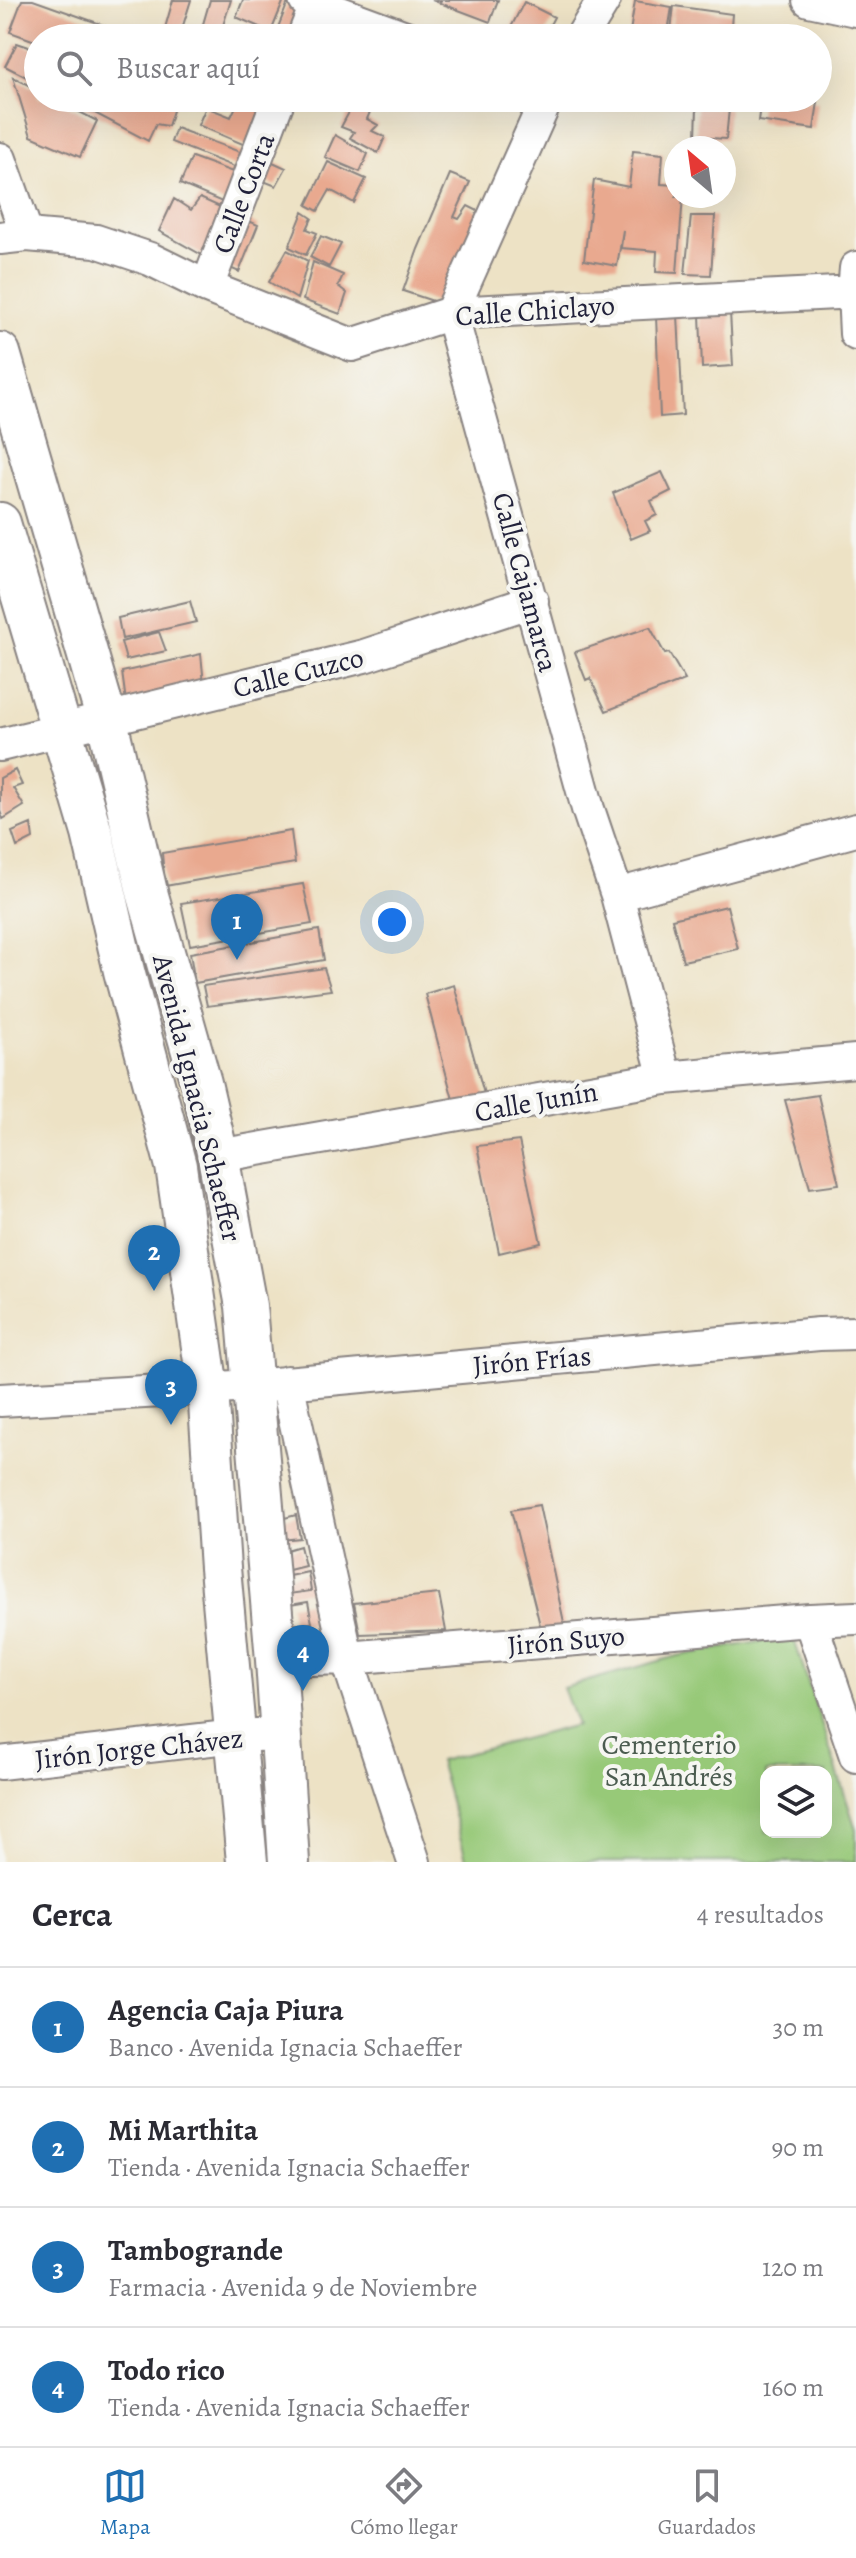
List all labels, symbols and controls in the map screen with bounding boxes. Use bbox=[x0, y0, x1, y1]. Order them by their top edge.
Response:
search box bbox=[24, 24, 832, 112]
icon: search bbox=[52, 46, 96, 90]
text: Buscar aquí bbox=[116, 48, 260, 88]
street label: Calle Corta bbox=[204, 128, 284, 259]
north arrow bbox=[664, 136, 736, 208]
street label: Calle Chiclayo bbox=[454, 286, 616, 336]
street label: Calle Cajamarca bbox=[483, 488, 567, 676]
street label: Calle Cuzco bbox=[229, 638, 367, 708]
pin: 1 bbox=[211, 894, 263, 960]
your location bbox=[372, 902, 412, 942]
street label: Avenida Ignacia Schaeffer bbox=[143, 950, 251, 1246]
street label: Calle Junín bbox=[472, 1072, 601, 1131]
pin: 2 bbox=[128, 1225, 180, 1291]
street label: Jirón Frías bbox=[471, 1337, 593, 1385]
pin: 3 bbox=[145, 1359, 197, 1425]
street label: Jirón Suyo bbox=[506, 1617, 626, 1665]
pin: 4 bbox=[277, 1625, 329, 1691]
street label: Jirón Jorge Chávez bbox=[33, 1719, 245, 1779]
park label: Cementerio San Andrés bbox=[601, 1726, 737, 1796]
map controls bbox=[760, 1766, 832, 1838]
button: layers bbox=[760, 1766, 832, 1838]
text: Cerca bbox=[32, 1891, 113, 1938]
text: 4 resultados bbox=[697, 1897, 824, 1932]
text: Agencia Caja Piura bbox=[108, 1990, 344, 2030]
text: 1 bbox=[53, 2010, 63, 2045]
text: 30 m bbox=[773, 2010, 824, 2045]
text: Banco · Avenida Ignacia Schaeffer bbox=[108, 2030, 463, 2065]
text: Mi Marthita bbox=[108, 2110, 258, 2150]
text: 2 bbox=[52, 2130, 64, 2165]
text: 90 m bbox=[772, 2130, 824, 2165]
text: Tienda · Avenida Ignacia Schaeffer bbox=[108, 2150, 470, 2185]
text: Tambogrande bbox=[108, 2230, 283, 2270]
text: 3 bbox=[52, 2250, 64, 2285]
text: 120 m bbox=[762, 2250, 824, 2285]
text: Farmacia · Avenida 9 de Noviembre bbox=[108, 2270, 477, 2305]
text: Todo rico bbox=[108, 2350, 225, 2390]
text: 4 bbox=[52, 2370, 64, 2405]
text: 160 m bbox=[762, 2370, 824, 2405]
text: Tienda · Avenida Ignacia Schaeffer bbox=[108, 2390, 470, 2425]
tab: Mapa bbox=[100, 2464, 150, 2542]
tab: Cómo llegar bbox=[350, 2464, 458, 2542]
tab: Guardados bbox=[658, 2464, 756, 2542]

